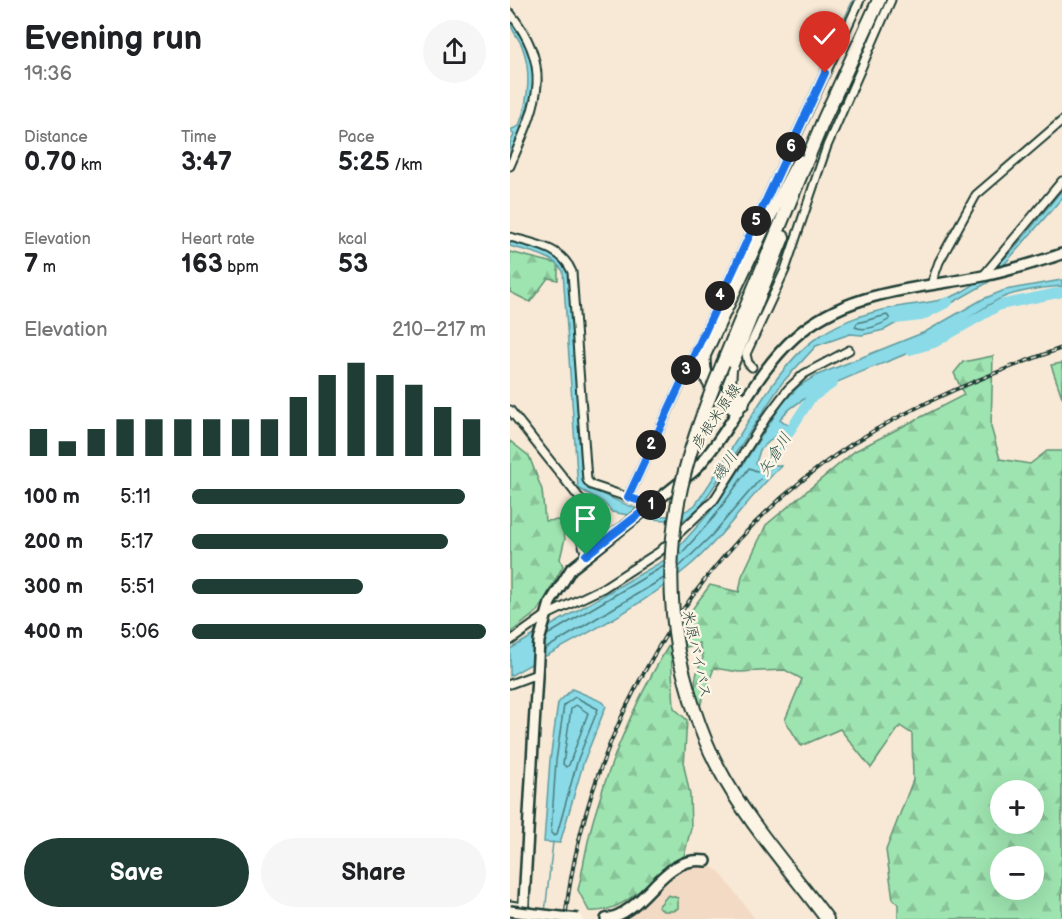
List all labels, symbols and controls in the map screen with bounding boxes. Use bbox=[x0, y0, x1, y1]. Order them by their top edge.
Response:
pin bbox=[799, 11, 850, 73]
text: Evening run bbox=[24, 19, 202, 59]
button: share bbox=[423, 20, 486, 83]
icon: check bbox=[808, 20, 841, 53]
text: 19:36 bbox=[24, 62, 72, 86]
text: Distance bbox=[24, 128, 88, 147]
text: Time bbox=[181, 128, 216, 147]
text: Pace bbox=[338, 128, 374, 147]
pin: 6 bbox=[776, 132, 806, 162]
text: 6 bbox=[786, 137, 796, 156]
text: 0.70 bbox=[24, 147, 76, 178]
text: 3:47 bbox=[181, 147, 232, 178]
text: 5:25 bbox=[338, 147, 390, 178]
text: km bbox=[76, 156, 102, 175]
text: /km bbox=[390, 156, 422, 175]
pin: 5 bbox=[741, 206, 771, 236]
text: 5 bbox=[751, 211, 761, 230]
text: Elevation bbox=[24, 230, 91, 249]
text: Heart rate bbox=[181, 230, 255, 249]
text: kcal bbox=[338, 230, 367, 249]
text: 7 bbox=[24, 249, 38, 280]
text: 163 bbox=[181, 249, 223, 280]
text: 53 bbox=[338, 249, 368, 280]
text: m bbox=[38, 258, 56, 277]
text: bpm bbox=[223, 258, 259, 277]
pin: 4 bbox=[705, 281, 735, 311]
text: 4 bbox=[715, 286, 725, 305]
text: Elevation bbox=[24, 318, 107, 342]
text: 210–217 m bbox=[392, 318, 486, 342]
pin: 3 bbox=[671, 355, 701, 385]
text: 3 bbox=[681, 360, 691, 379]
street label: 彦根米原線 bbox=[688, 380, 745, 453]
water label: 矢倉川 bbox=[754, 429, 796, 480]
pin: 2 bbox=[636, 430, 666, 460]
text: 2 bbox=[646, 435, 656, 454]
water label: 磯川 bbox=[708, 448, 742, 485]
text: 100 m bbox=[24, 485, 80, 509]
text: 5:11 bbox=[120, 485, 151, 509]
pin: 1 bbox=[636, 490, 666, 520]
pin bbox=[560, 493, 611, 555]
text: 1 bbox=[648, 495, 654, 514]
icon: arrive bbox=[569, 502, 602, 535]
text: 200 m bbox=[24, 530, 83, 554]
text: 5:17 bbox=[120, 530, 153, 554]
text: 300 m bbox=[24, 575, 83, 599]
text: 5:51 bbox=[120, 575, 155, 599]
street label: 米原バイパス bbox=[678, 608, 715, 700]
text: 400 m bbox=[24, 620, 83, 644]
text: 5:06 bbox=[120, 620, 159, 644]
map controls bbox=[990, 780, 1044, 900]
button: + bbox=[990, 780, 1044, 834]
button: Save bbox=[24, 838, 249, 907]
button: Share bbox=[261, 838, 486, 907]
button: − bbox=[990, 846, 1044, 900]

